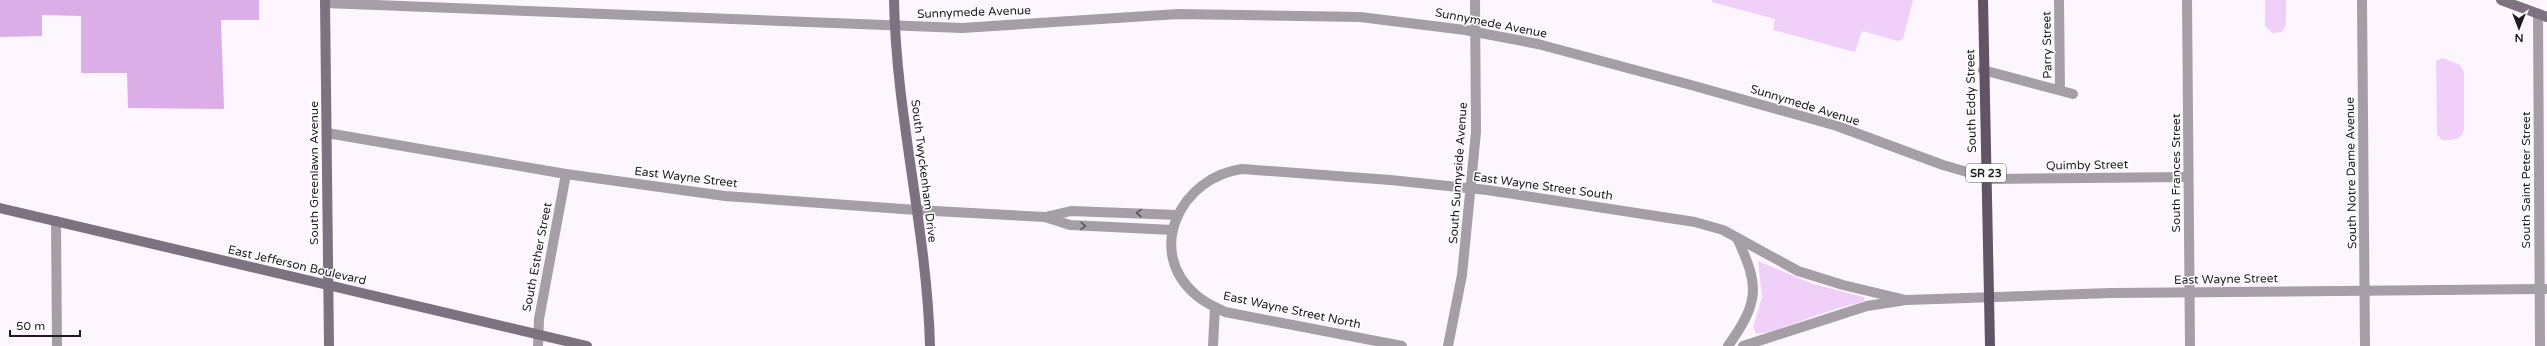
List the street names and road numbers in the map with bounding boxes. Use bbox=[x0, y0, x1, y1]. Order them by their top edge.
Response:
street label: Sunnymede Avenue bbox=[917, 3, 1031, 21]
street label: Sunnymede Avenue bbox=[1434, 5, 1548, 41]
street label: Parry Street bbox=[2039, 11, 2055, 79]
street label: South Eddy Street bbox=[1963, 49, 1979, 153]
street label: Sunnymede Avenue bbox=[1749, 82, 1862, 128]
street label: South Notre Dame Avenue bbox=[2343, 97, 2359, 249]
street label: South Twyckenham Drive bbox=[908, 99, 940, 244]
street label: South Greenlawn Avenue bbox=[307, 101, 321, 245]
street label: South Sunnyside Avenue bbox=[1446, 102, 1470, 244]
street label: South Saint Peter Street bbox=[2519, 111, 2533, 249]
street label: South Frances Street bbox=[2169, 113, 2183, 232]
street label: Quimby Street bbox=[2046, 157, 2129, 173]
street label: East Wayne Street bbox=[634, 164, 739, 190]
road number: SR 23 bbox=[1966, 164, 2006, 182]
street label: East Wayne Street South bbox=[1472, 169, 1614, 203]
street label: South Esther Street bbox=[520, 201, 555, 313]
street label: East Jefferson Boulevard bbox=[226, 242, 368, 288]
street label: East Wayne Street bbox=[2174, 271, 2279, 287]
street label: East Wayne Street North bbox=[1222, 289, 1362, 331]

